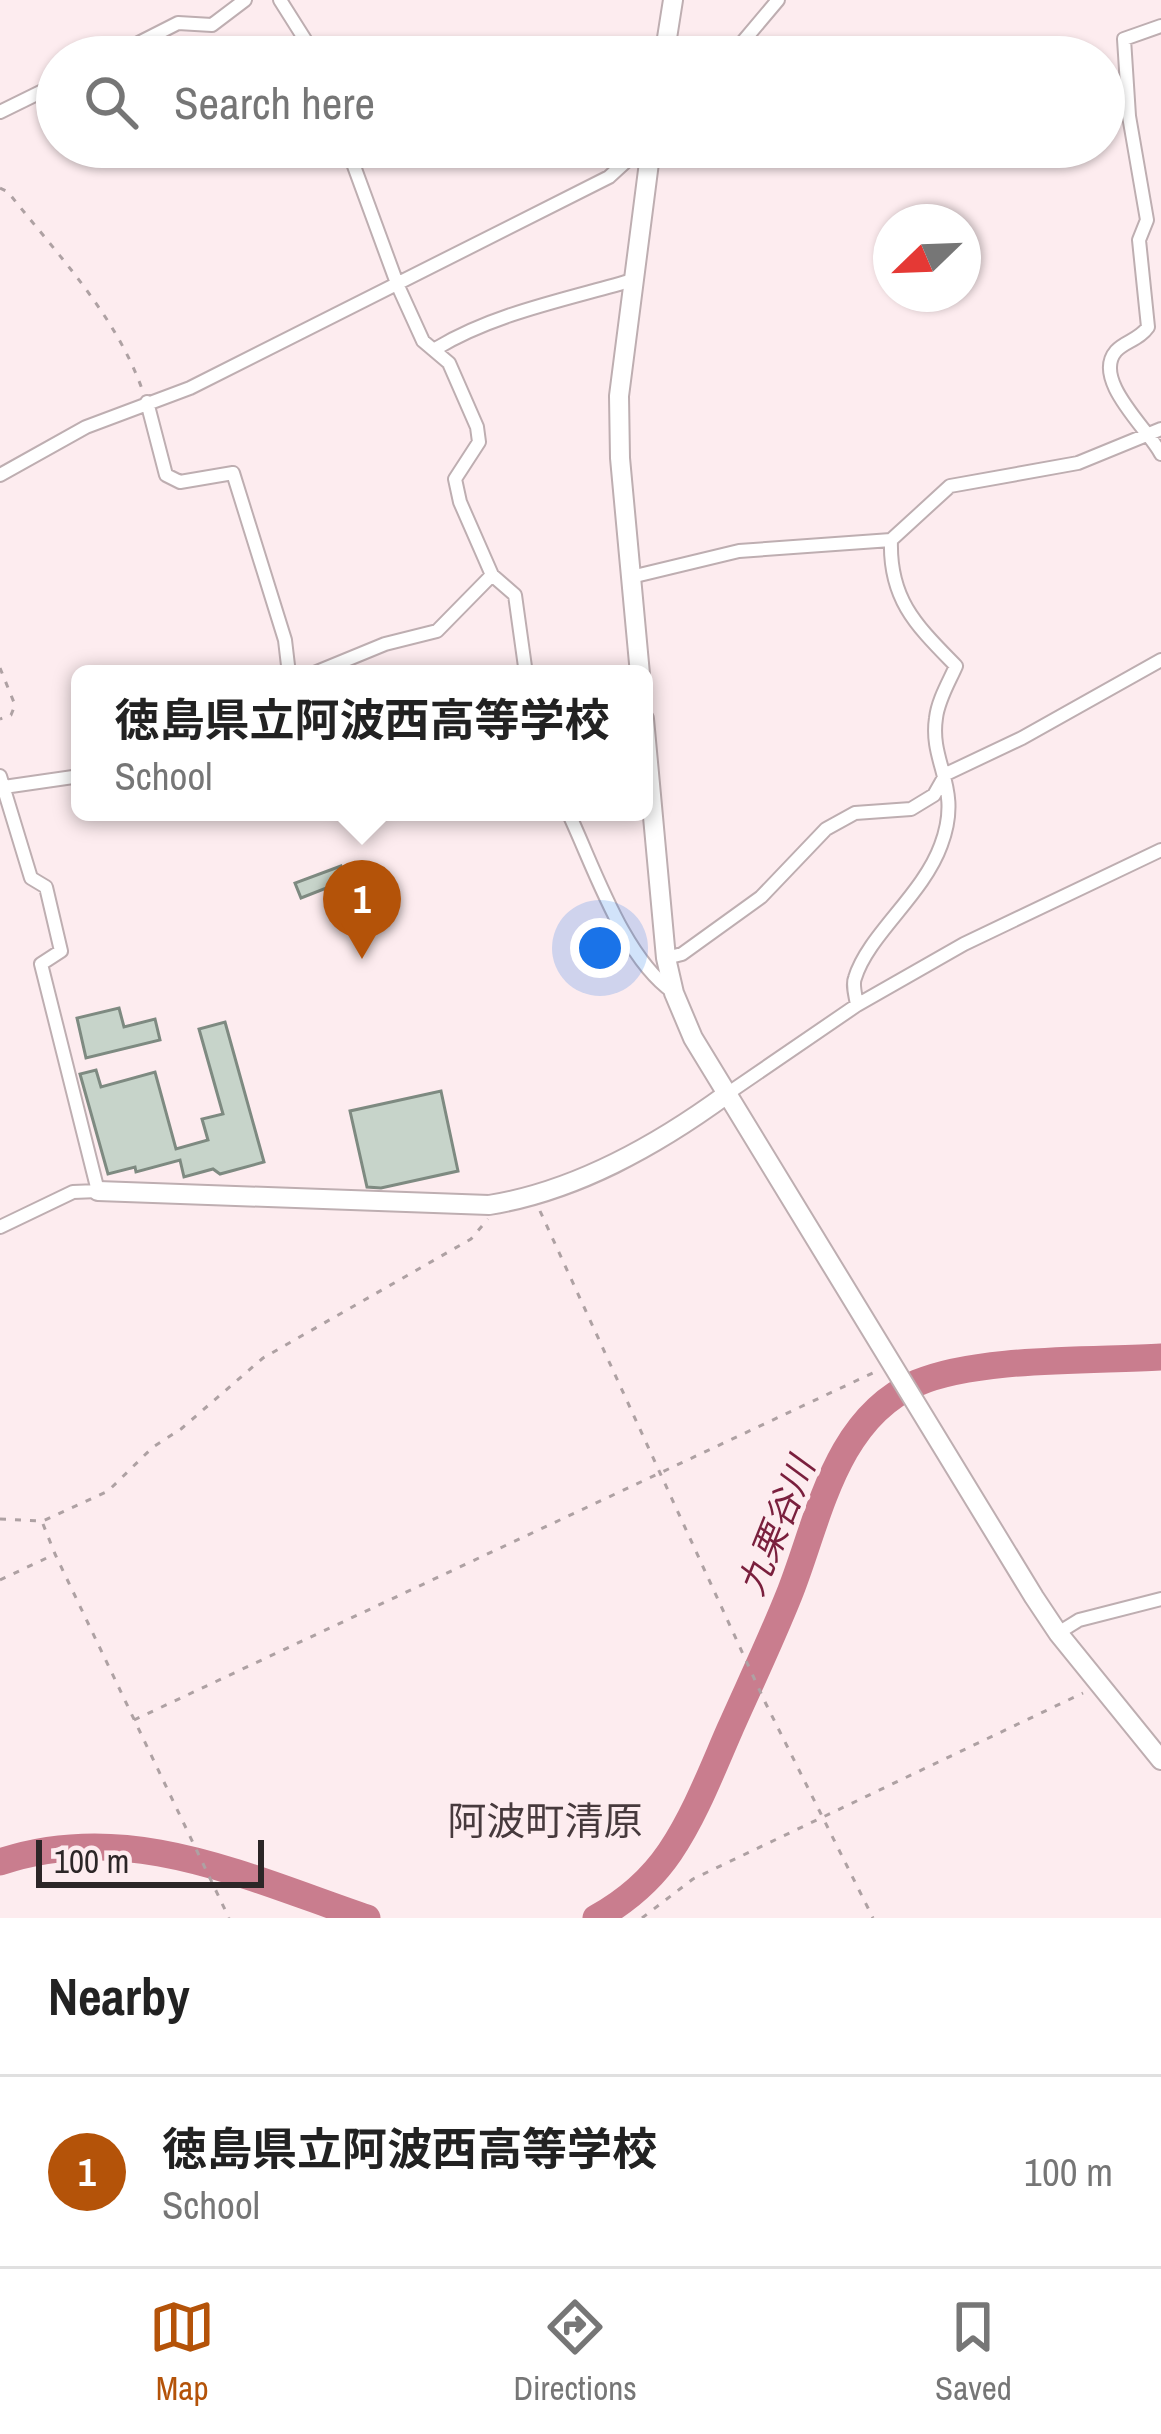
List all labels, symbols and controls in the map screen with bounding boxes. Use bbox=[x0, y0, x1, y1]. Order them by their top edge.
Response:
search box bbox=[36, 36, 1125, 168]
icon: search bbox=[78, 69, 144, 135]
text: Search here bbox=[174, 72, 375, 133]
north arrow bbox=[873, 204, 981, 312]
popup bbox=[71, 665, 653, 821]
text: 徳島県立阿波西高等学校 bbox=[114, 689, 610, 750]
text: School bbox=[114, 750, 212, 802]
pin: 1 bbox=[323, 860, 401, 959]
your location bbox=[570, 918, 630, 978]
water label: 九栗谷川 bbox=[727, 1447, 827, 1602]
district label: 阿波町清原 bbox=[447, 1795, 643, 1847]
scale bar bbox=[36, 1834, 264, 1887]
text: 100 m bbox=[54, 1839, 129, 1883]
text: Nearby bbox=[48, 1962, 190, 2031]
text: 徳島県立阿波西高等学校 bbox=[162, 2118, 657, 2179]
text: 1 bbox=[78, 2146, 96, 2198]
text: 100 m bbox=[1024, 2146, 1113, 2198]
text: School bbox=[162, 2179, 260, 2231]
tab: Map bbox=[149, 2294, 215, 2410]
tab: Directions bbox=[513, 2294, 637, 2410]
tab: Saved bbox=[935, 2294, 1012, 2410]

